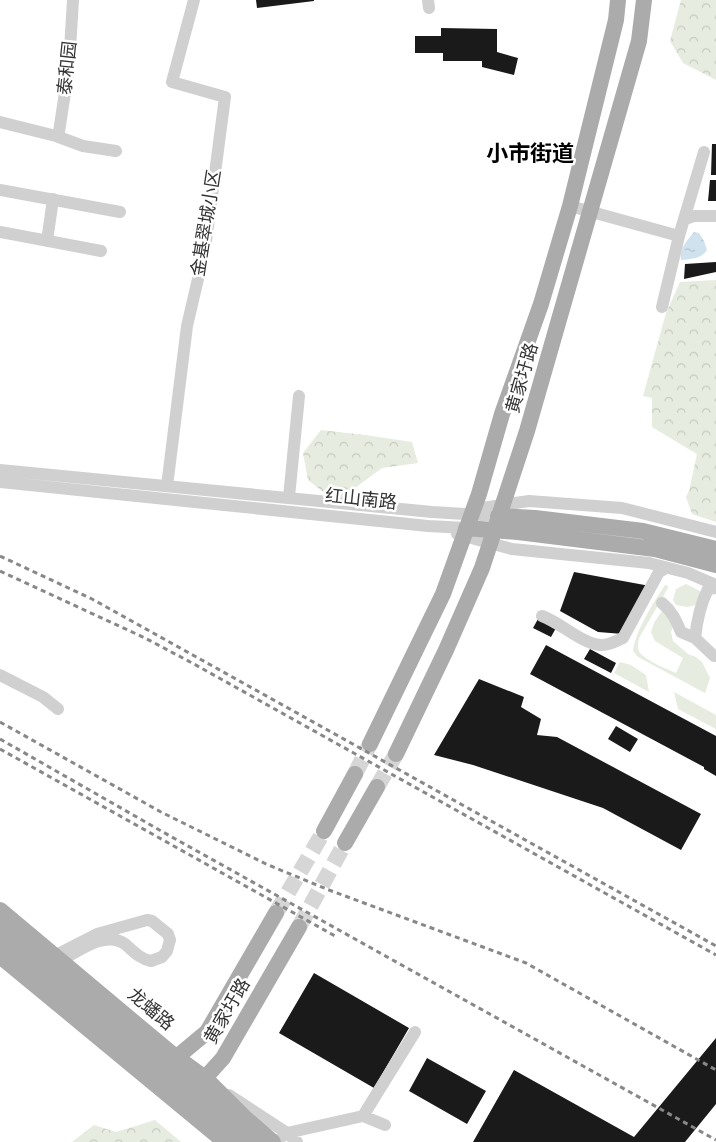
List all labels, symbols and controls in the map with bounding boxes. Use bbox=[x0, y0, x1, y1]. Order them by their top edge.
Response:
street label: 泰和园 bbox=[52, 40, 81, 96]
district label: 小市街道 bbox=[486, 139, 574, 167]
street label: 金基翠城小区 bbox=[186, 168, 225, 278]
street label: 黄家圩路 bbox=[501, 340, 542, 416]
street label: 红山南路 bbox=[324, 483, 398, 514]
street label: 黄家圩路 bbox=[199, 974, 255, 1048]
street label: 龙蟠路 bbox=[123, 982, 179, 1035]

